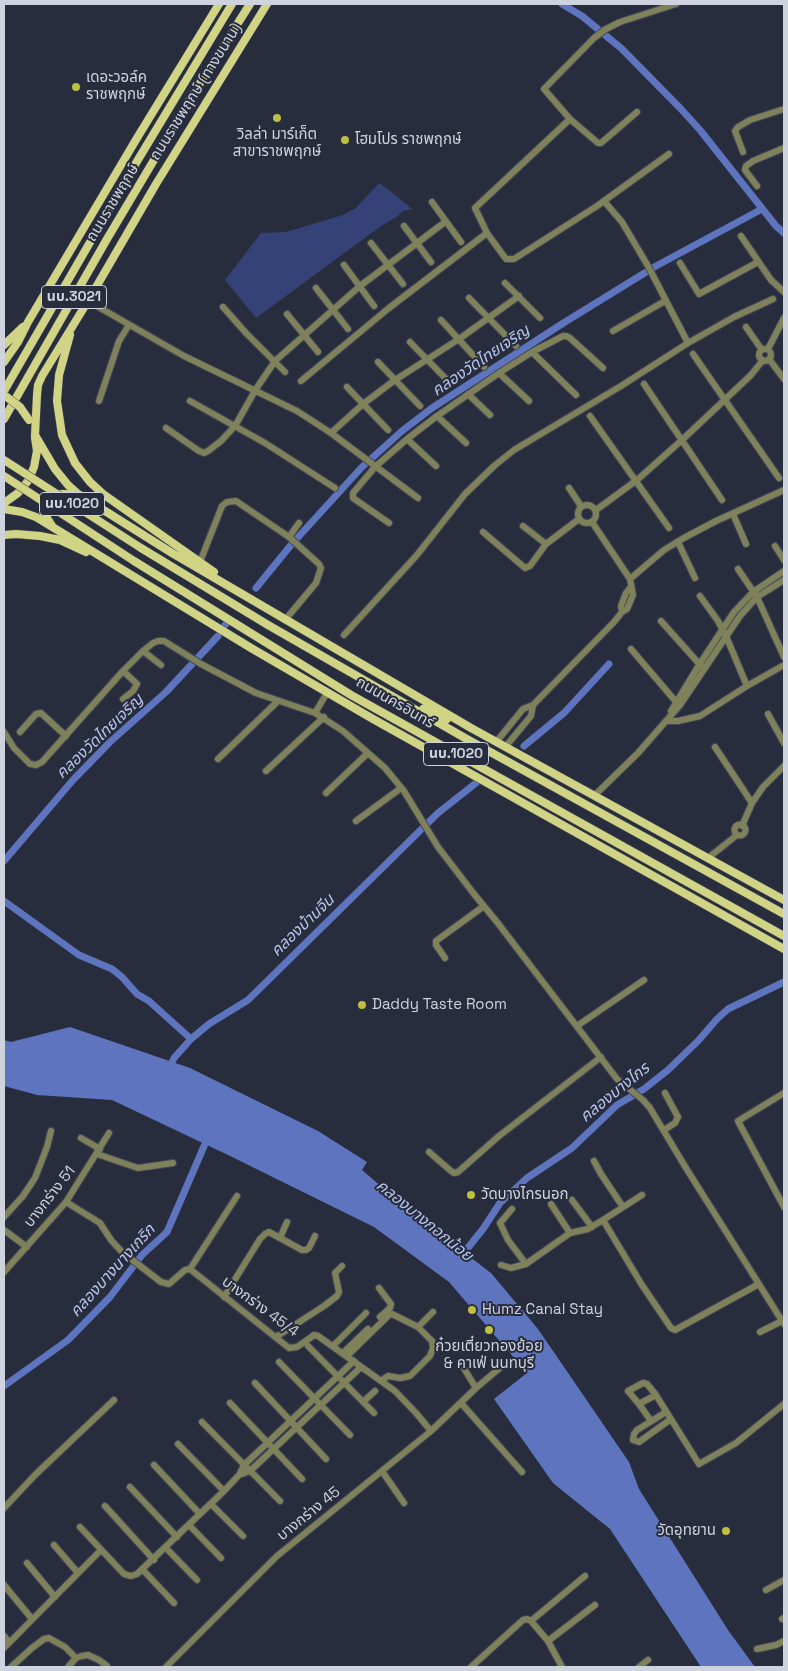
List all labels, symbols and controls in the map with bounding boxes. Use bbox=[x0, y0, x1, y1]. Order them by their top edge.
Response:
street label: ถนนราชพฤกษ์ (ทางขนาน) bbox=[146, 20, 246, 164]
place label: เดอะวอล์ค ราชพฤกษ์ bbox=[86, 69, 147, 104]
marker: เดอะวอล์ค ราชพฤกษ์ bbox=[70, 81, 82, 93]
marker: วิลล่า มาร์เก็ต สาขาราชพฤกษ์ bbox=[271, 112, 283, 124]
place label: วิลล่า มาร์เก็ต สาขาราชพฤกษ์ bbox=[233, 126, 321, 161]
place label: โฮมโปร ราชพฤกษ์ bbox=[355, 131, 461, 149]
marker: โฮมโปร ราชพฤกษ์ bbox=[339, 134, 351, 146]
street label: ถนนราชพฤกษ์ bbox=[83, 161, 143, 245]
road number: นบ.3021 bbox=[42, 286, 106, 308]
water label: คลองวัดไทยเจริญ bbox=[429, 321, 533, 401]
road number: นบ.1020 bbox=[40, 492, 104, 516]
street label: ถนนนครอินทร์ bbox=[353, 673, 437, 733]
water label: คลองวัดไทยเจริญ bbox=[52, 691, 148, 783]
road number: นบ.1020 bbox=[424, 742, 488, 766]
water label: คลองบ้านจีน bbox=[267, 891, 339, 961]
place label: Daddy Taste Room bbox=[372, 996, 507, 1014]
marker: Daddy Taste Room bbox=[356, 999, 368, 1011]
water label: คลองบางไกร bbox=[576, 1059, 654, 1127]
street label: บางกร่าง 51 bbox=[21, 1163, 79, 1231]
water label: คลองบางกอกน้อย bbox=[372, 1176, 476, 1266]
place label: วัดบางไกรนอก bbox=[481, 1186, 569, 1204]
marker: วัดบางไกรนอก bbox=[465, 1189, 477, 1201]
water label: คลองบางนางเกริก bbox=[66, 1221, 160, 1321]
street label: บางกร่าง 45/4 bbox=[218, 1273, 302, 1341]
place label: Humz Canal Stay bbox=[482, 1301, 603, 1319]
marker: Humz Canal Stay bbox=[466, 1304, 478, 1316]
marker: ก๋วยเตี๋ยวทองย้อย & คาเฟ่ นนทบุรี bbox=[483, 1324, 495, 1336]
place label: ก๋วยเตี๋ยวทองย้อย & คาเฟ่ นนทบุรี bbox=[435, 1338, 543, 1373]
street label: บางกร่าง 45 bbox=[274, 1483, 344, 1545]
place label: วัดอุทยาน bbox=[657, 1522, 716, 1540]
marker: วัดอุทยาน bbox=[720, 1525, 732, 1537]

